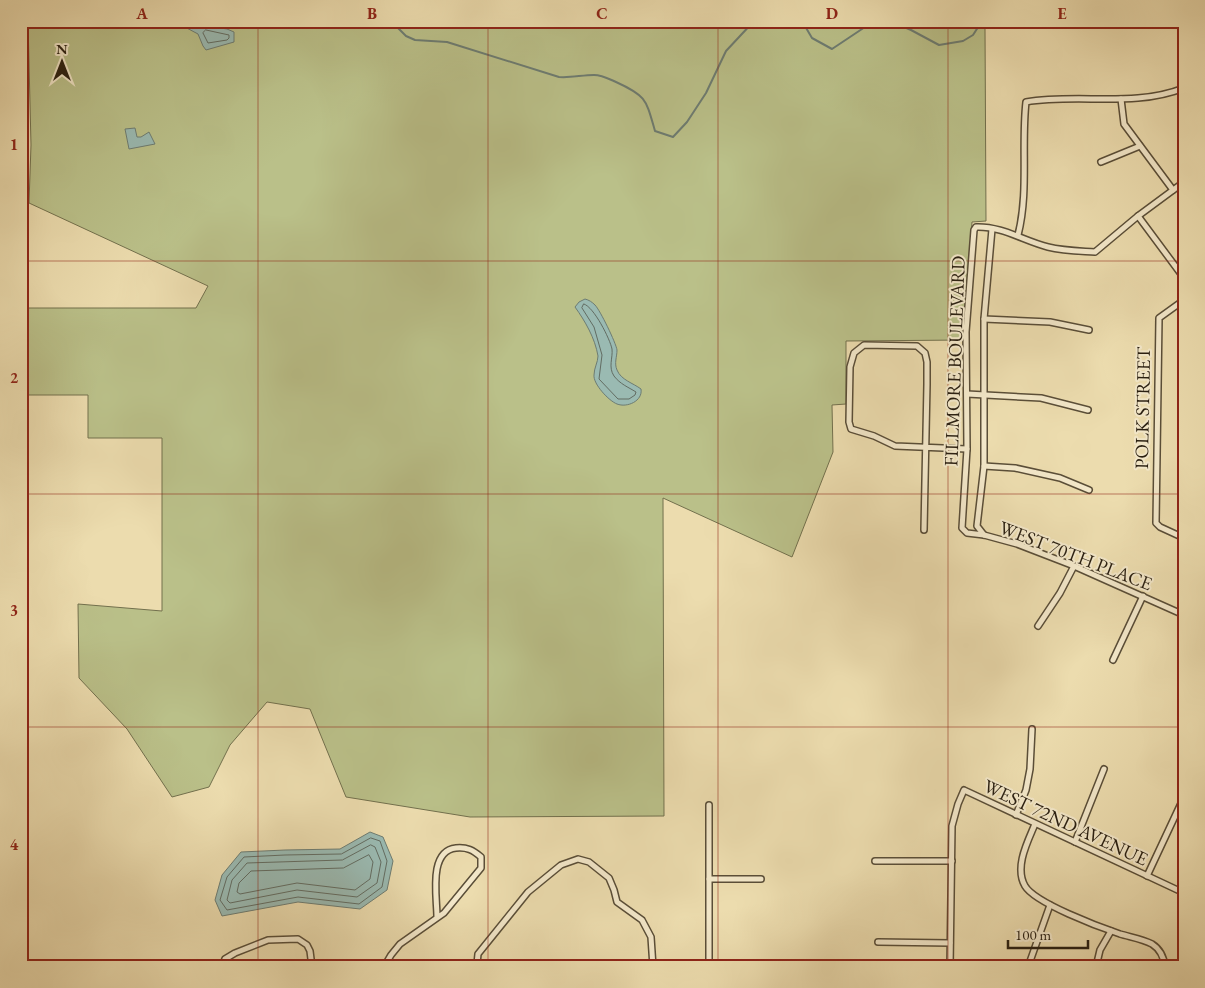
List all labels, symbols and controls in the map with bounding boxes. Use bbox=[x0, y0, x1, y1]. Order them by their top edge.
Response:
text: A bbox=[135, 3, 148, 24]
text: B bbox=[367, 3, 377, 24]
text: C bbox=[596, 3, 608, 24]
text: D bbox=[826, 3, 838, 24]
text: E bbox=[1057, 3, 1067, 24]
north arrow bbox=[38, 38, 88, 88]
text: N bbox=[56, 40, 68, 58]
text: 1 bbox=[10, 134, 18, 155]
street label: FILLMORE BOULEVARD bbox=[938, 255, 971, 467]
street label: POLK STREET bbox=[1129, 346, 1156, 469]
text: 2 bbox=[10, 367, 19, 388]
street label: WEST 70TH PLACE bbox=[996, 515, 1156, 596]
text: 3 bbox=[10, 600, 18, 621]
street label: WEST 72ND AVENUE bbox=[980, 773, 1152, 872]
text: 4 bbox=[10, 834, 19, 855]
scale bar bbox=[1008, 918, 1088, 950]
text: 100 m bbox=[1015, 925, 1052, 944]

